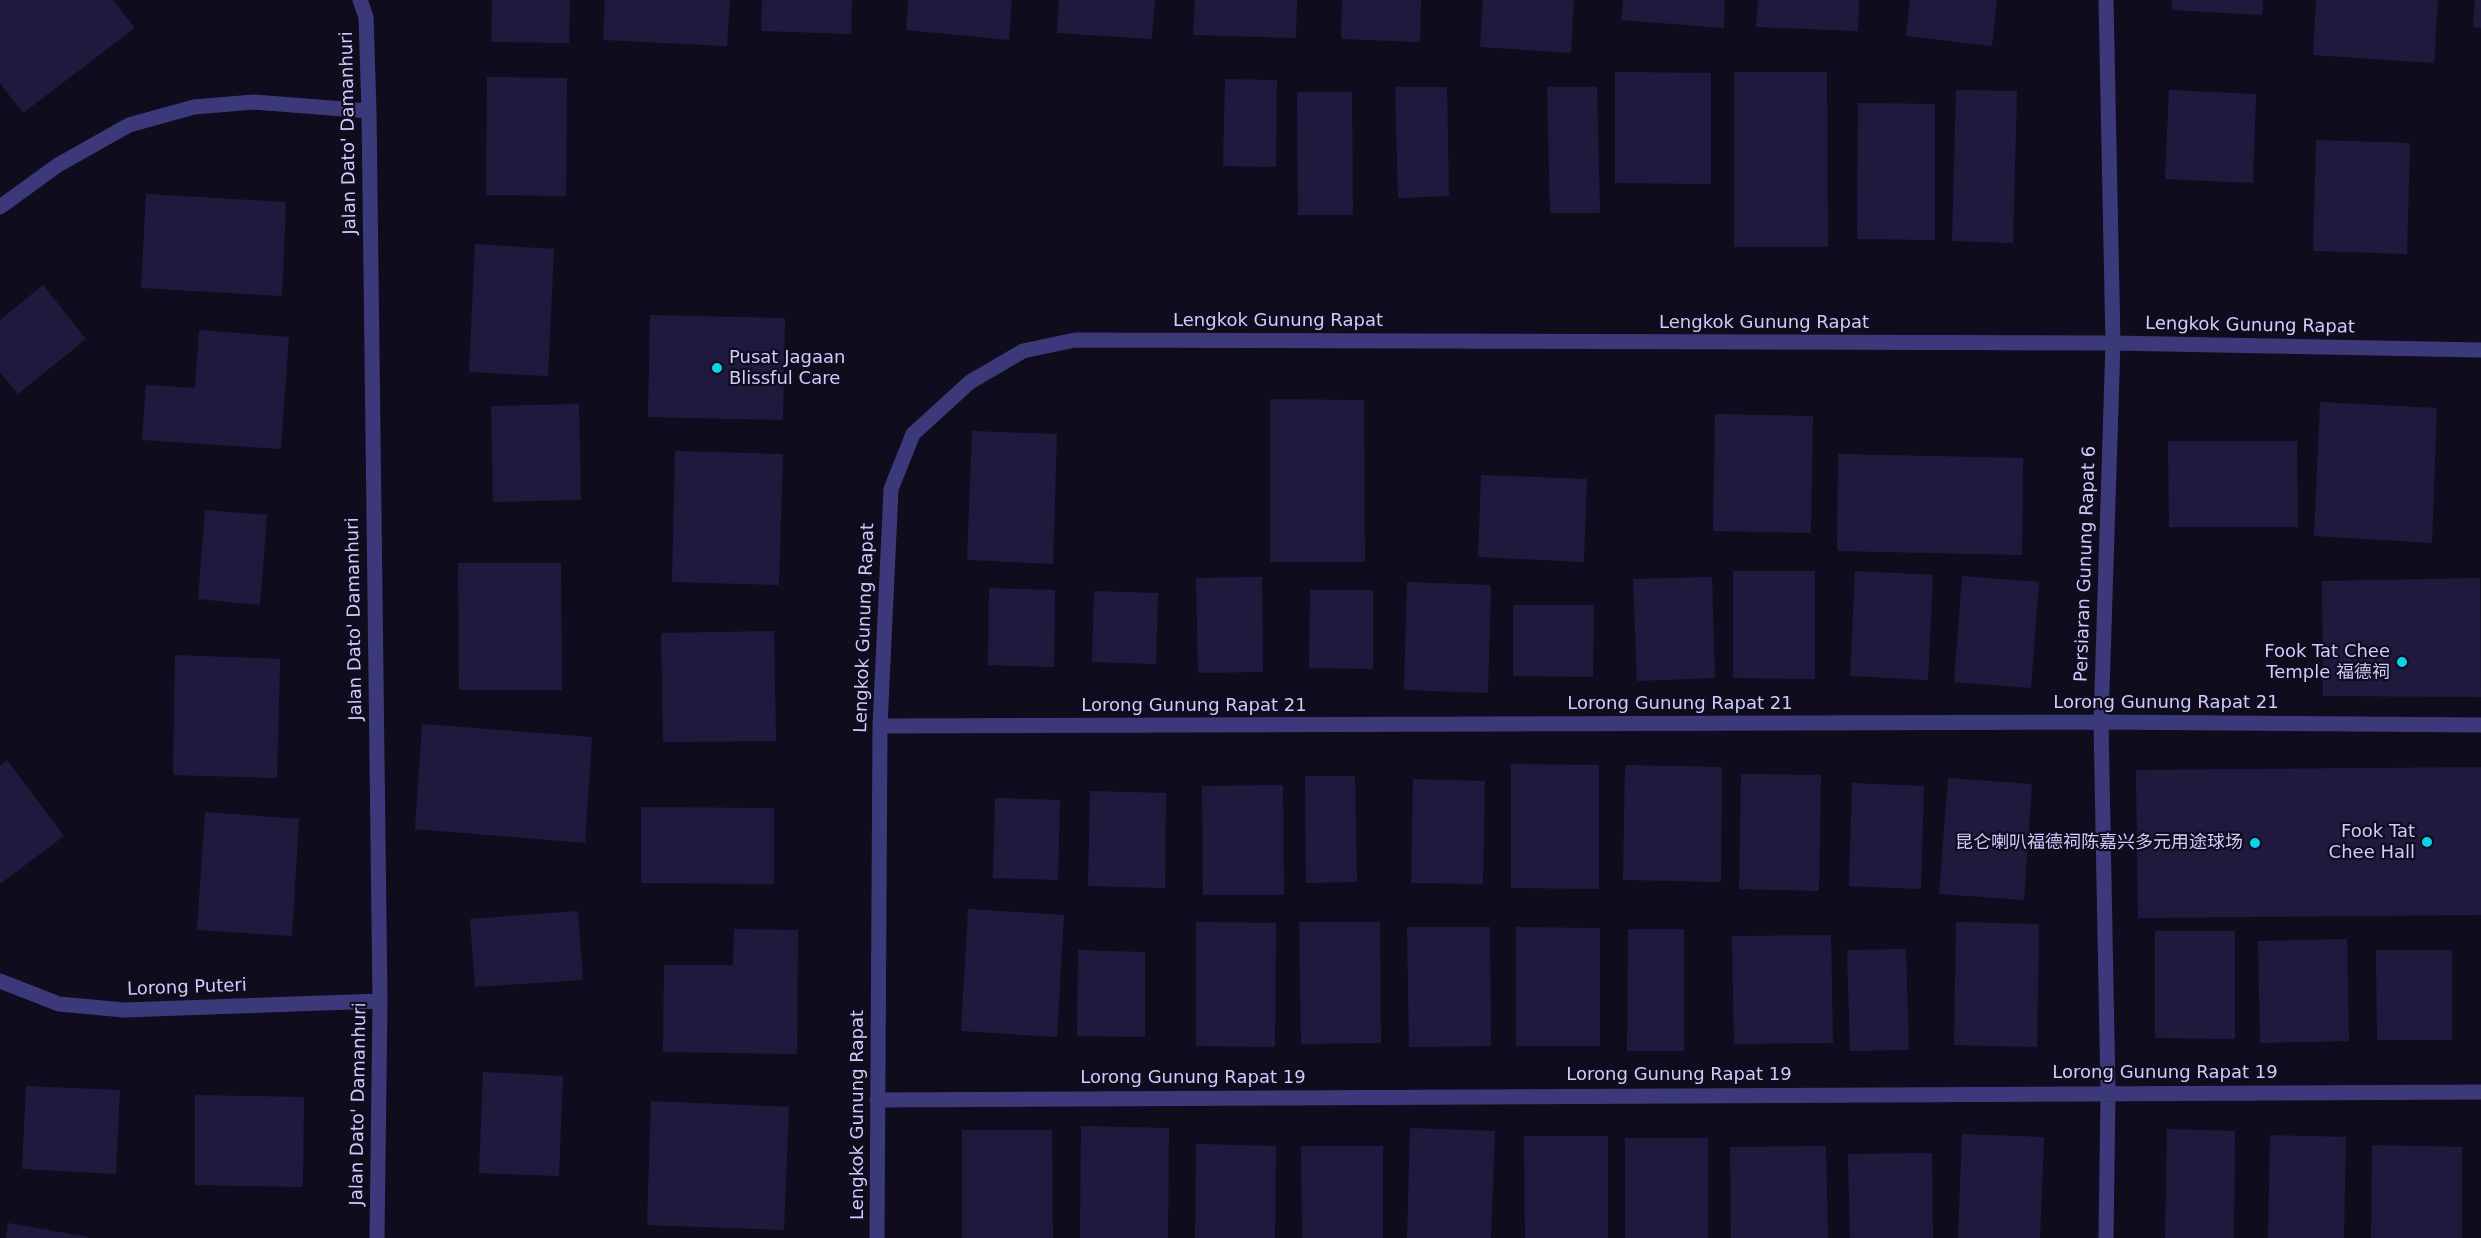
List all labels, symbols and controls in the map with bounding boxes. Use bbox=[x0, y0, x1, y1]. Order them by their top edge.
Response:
street label: Jalan Dato' Damanhuri bbox=[336, 31, 362, 235]
street label: Lengkok Gunung Rapat bbox=[1173, 310, 1383, 332]
street label: Lengkok Gunung Rapat bbox=[1659, 312, 1869, 334]
street label: Lengkok Gunung Rapat bbox=[2145, 313, 2355, 339]
place label: Pusat Jagaan Blissful Care bbox=[729, 347, 845, 389]
marker: Pusat Jagaan Blissful Care bbox=[710, 361, 724, 375]
street label: Persiaran Gunung Rapat 6 bbox=[2071, 446, 2101, 682]
street label: Jalan Dato' Damanhuri bbox=[342, 517, 368, 721]
street label: Lengkok Gunung Rapat bbox=[851, 523, 879, 733]
place label: Fook Tat Chee Temple 福德祠 bbox=[2264, 641, 2390, 684]
marker: Fook Tat Chee Temple 福德祠 bbox=[2395, 655, 2409, 669]
street label: Lorong Gunung Rapat 21 bbox=[2053, 692, 2279, 714]
street label: Lorong Gunung Rapat 21 bbox=[1567, 693, 1793, 715]
street label: Lorong Gunung Rapat 21 bbox=[1081, 695, 1307, 717]
place label: Fook Tat Chee Hall bbox=[2329, 821, 2415, 864]
place label: 昆仑喇叭福德祠陈嘉兴多元用途球场 bbox=[1955, 832, 2243, 854]
marker: Fook Tat Chee Hall bbox=[2420, 835, 2434, 849]
marker: 昆仑喇叭福德祠陈嘉兴多元用途球场 bbox=[2248, 836, 2262, 850]
street label: Lorong Puteri bbox=[127, 975, 247, 1001]
street label: Jalan Dato' Damanhuri bbox=[346, 1002, 372, 1206]
street label: Lengkok Gunung Rapat bbox=[847, 1010, 869, 1220]
street label: Lorong Gunung Rapat 19 bbox=[2052, 1062, 2278, 1084]
street label: Lorong Gunung Rapat 19 bbox=[1566, 1064, 1792, 1086]
street label: Lorong Gunung Rapat 19 bbox=[1080, 1067, 1306, 1089]

